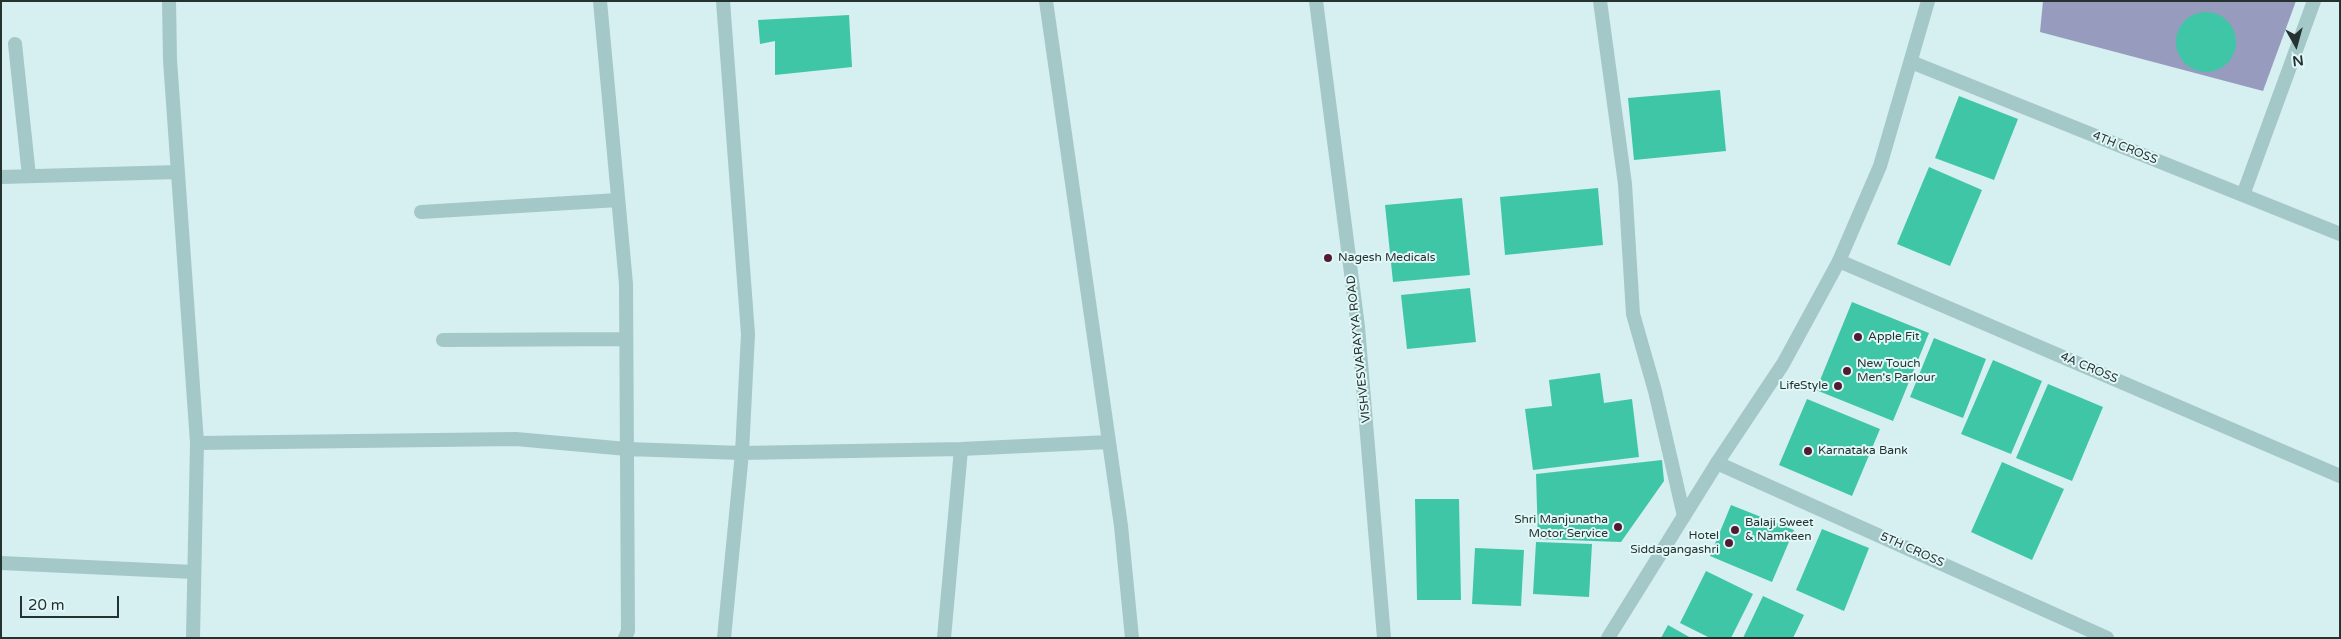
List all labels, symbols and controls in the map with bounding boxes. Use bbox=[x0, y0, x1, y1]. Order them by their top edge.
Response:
north arrow bbox=[2271, 20, 2321, 70]
text: N bbox=[2291, 51, 2305, 70]
street label: 4TH CROSS bbox=[2091, 129, 2159, 167]
place label: Nagesh Medicals bbox=[1338, 251, 1436, 265]
marker: Nagesh Medicals bbox=[1322, 252, 1334, 264]
street label: VISHVESVARAYYA ROAD bbox=[1344, 274, 1374, 424]
place label: Apple Fit bbox=[1868, 330, 1920, 344]
marker: Apple Fit bbox=[1852, 331, 1864, 343]
street label: 4A CROSS bbox=[2058, 349, 2120, 387]
place label: New Touch Men's Parlour bbox=[1857, 357, 1935, 385]
marker: New Touch Men's Parlour bbox=[1841, 365, 1853, 377]
place label: LifeStyle bbox=[1779, 379, 1828, 393]
marker: LifeStyle bbox=[1832, 380, 1844, 392]
place label: Karnataka Bank bbox=[1818, 444, 1908, 458]
marker: Karnataka Bank bbox=[1802, 445, 1814, 457]
place label: Shri Manjunatha Motor Service bbox=[1514, 513, 1608, 541]
place label: Balaji Sweet & Namkeen bbox=[1745, 516, 1814, 544]
marker: Shri Manjunatha Motor Service bbox=[1612, 521, 1624, 533]
marker: Balaji Sweet & Namkeen bbox=[1729, 524, 1741, 536]
place label: Hotel Siddagangashri bbox=[1630, 529, 1719, 557]
street label: 5TH CROSS bbox=[1878, 530, 1946, 570]
marker: Hotel Siddagangashri bbox=[1723, 537, 1735, 549]
scale bar bbox=[22, 586, 121, 618]
text: 20 m bbox=[28, 596, 65, 614]

